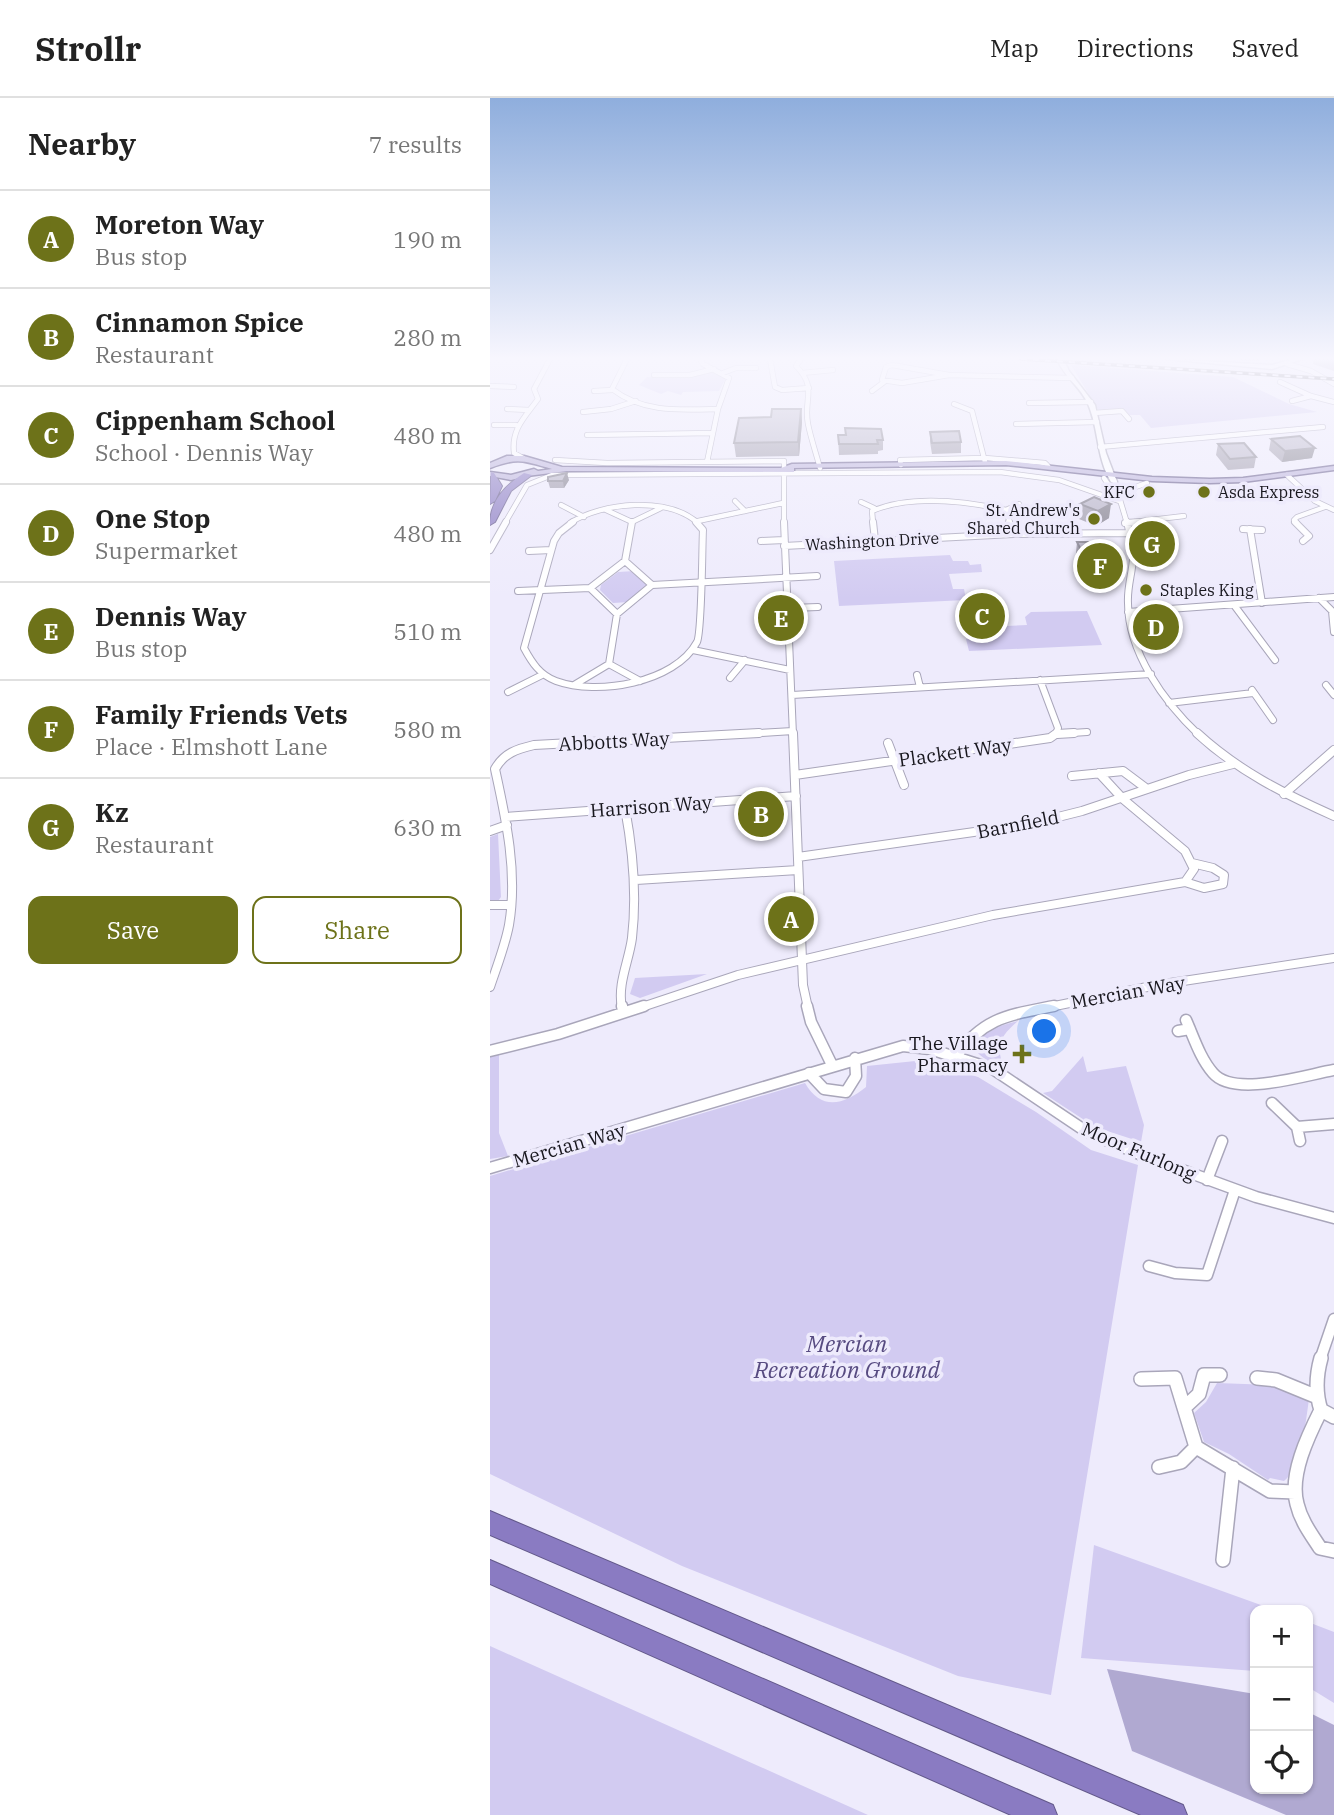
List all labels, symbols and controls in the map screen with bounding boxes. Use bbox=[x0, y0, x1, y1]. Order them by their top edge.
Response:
text: Strollr bbox=[35, 27, 141, 70]
text: Map bbox=[990, 32, 1039, 64]
text: Directions bbox=[1077, 32, 1194, 64]
text: Saved bbox=[1232, 32, 1299, 64]
text: Nearby bbox=[28, 124, 136, 163]
text: 7 results bbox=[369, 129, 462, 159]
text: Moreton Way bbox=[95, 207, 264, 241]
text: A bbox=[43, 224, 59, 254]
text: 190 m bbox=[393, 224, 462, 254]
text: Bus stop bbox=[95, 241, 187, 271]
text: Cinnamon Spice bbox=[95, 305, 304, 339]
text: B bbox=[43, 322, 59, 352]
text: 280 m bbox=[393, 322, 462, 352]
text: Restaurant bbox=[95, 339, 214, 369]
text: Cippenham School bbox=[95, 403, 335, 437]
text: C bbox=[43, 420, 59, 450]
text: 480 m bbox=[393, 420, 462, 450]
text: School · Dennis Way bbox=[95, 437, 313, 467]
place label: KFC bbox=[1104, 482, 1135, 502]
place label: Asda Express bbox=[1218, 482, 1319, 502]
marker: KFC bbox=[1141, 484, 1157, 500]
marker: Asda Express bbox=[1196, 484, 1212, 500]
place label: St. Andrew's Shared Church bbox=[967, 500, 1080, 538]
text: One Stop bbox=[95, 501, 210, 535]
marker: St. Andrew's Shared Church bbox=[1086, 511, 1102, 527]
text: D bbox=[42, 518, 60, 548]
text: 480 m bbox=[393, 518, 462, 548]
pin: G bbox=[1129, 518, 1175, 570]
street label: Washington Drive bbox=[805, 528, 939, 554]
text: Supermarket bbox=[95, 535, 238, 565]
pin: F bbox=[1077, 540, 1123, 592]
place label: Staples King bbox=[1160, 580, 1254, 600]
marker: Staples King bbox=[1138, 582, 1154, 598]
pin: C bbox=[959, 590, 1005, 642]
pin: E bbox=[758, 592, 804, 644]
text: Dennis Way bbox=[95, 599, 247, 633]
pin: D bbox=[1133, 601, 1179, 653]
text: E bbox=[43, 616, 59, 646]
text: 510 m bbox=[393, 616, 462, 646]
text: Bus stop bbox=[95, 633, 187, 663]
text: Family Friends Vets bbox=[95, 697, 348, 731]
text: F bbox=[44, 714, 58, 744]
text: 580 m bbox=[393, 714, 462, 744]
street label: Abbotts Way bbox=[558, 726, 671, 756]
text: Place · Elmshott Lane bbox=[95, 731, 328, 761]
street label: Plackett Way bbox=[897, 732, 1014, 772]
pin: B bbox=[738, 788, 784, 840]
street label: Harrison Way bbox=[589, 790, 714, 822]
text: Kz bbox=[95, 795, 129, 829]
street label: Barnfield bbox=[975, 804, 1061, 844]
text: G bbox=[42, 812, 60, 842]
text: 630 m bbox=[393, 812, 462, 842]
text: Restaurant bbox=[95, 829, 214, 859]
pin: A bbox=[768, 893, 814, 945]
button: Save bbox=[28, 896, 238, 964]
button: Share bbox=[252, 896, 462, 964]
street label: Mercian Way bbox=[1069, 970, 1188, 1014]
your location bbox=[1027, 1014, 1061, 1048]
place label: The Village Pharmacy bbox=[909, 1031, 1009, 1077]
marker: The Village Pharmacy bbox=[1014, 1046, 1030, 1062]
street label: Moor Furlong bbox=[1078, 1116, 1200, 1186]
street label: Mercian Way bbox=[510, 1117, 629, 1172]
park label: Mercian Recreation Ground bbox=[753, 1328, 941, 1384]
map controls bbox=[1250, 1605, 1313, 1794]
button: + bbox=[1250, 1605, 1313, 1668]
button: − bbox=[1250, 1668, 1313, 1731]
button: locate bbox=[1250, 1731, 1313, 1794]

